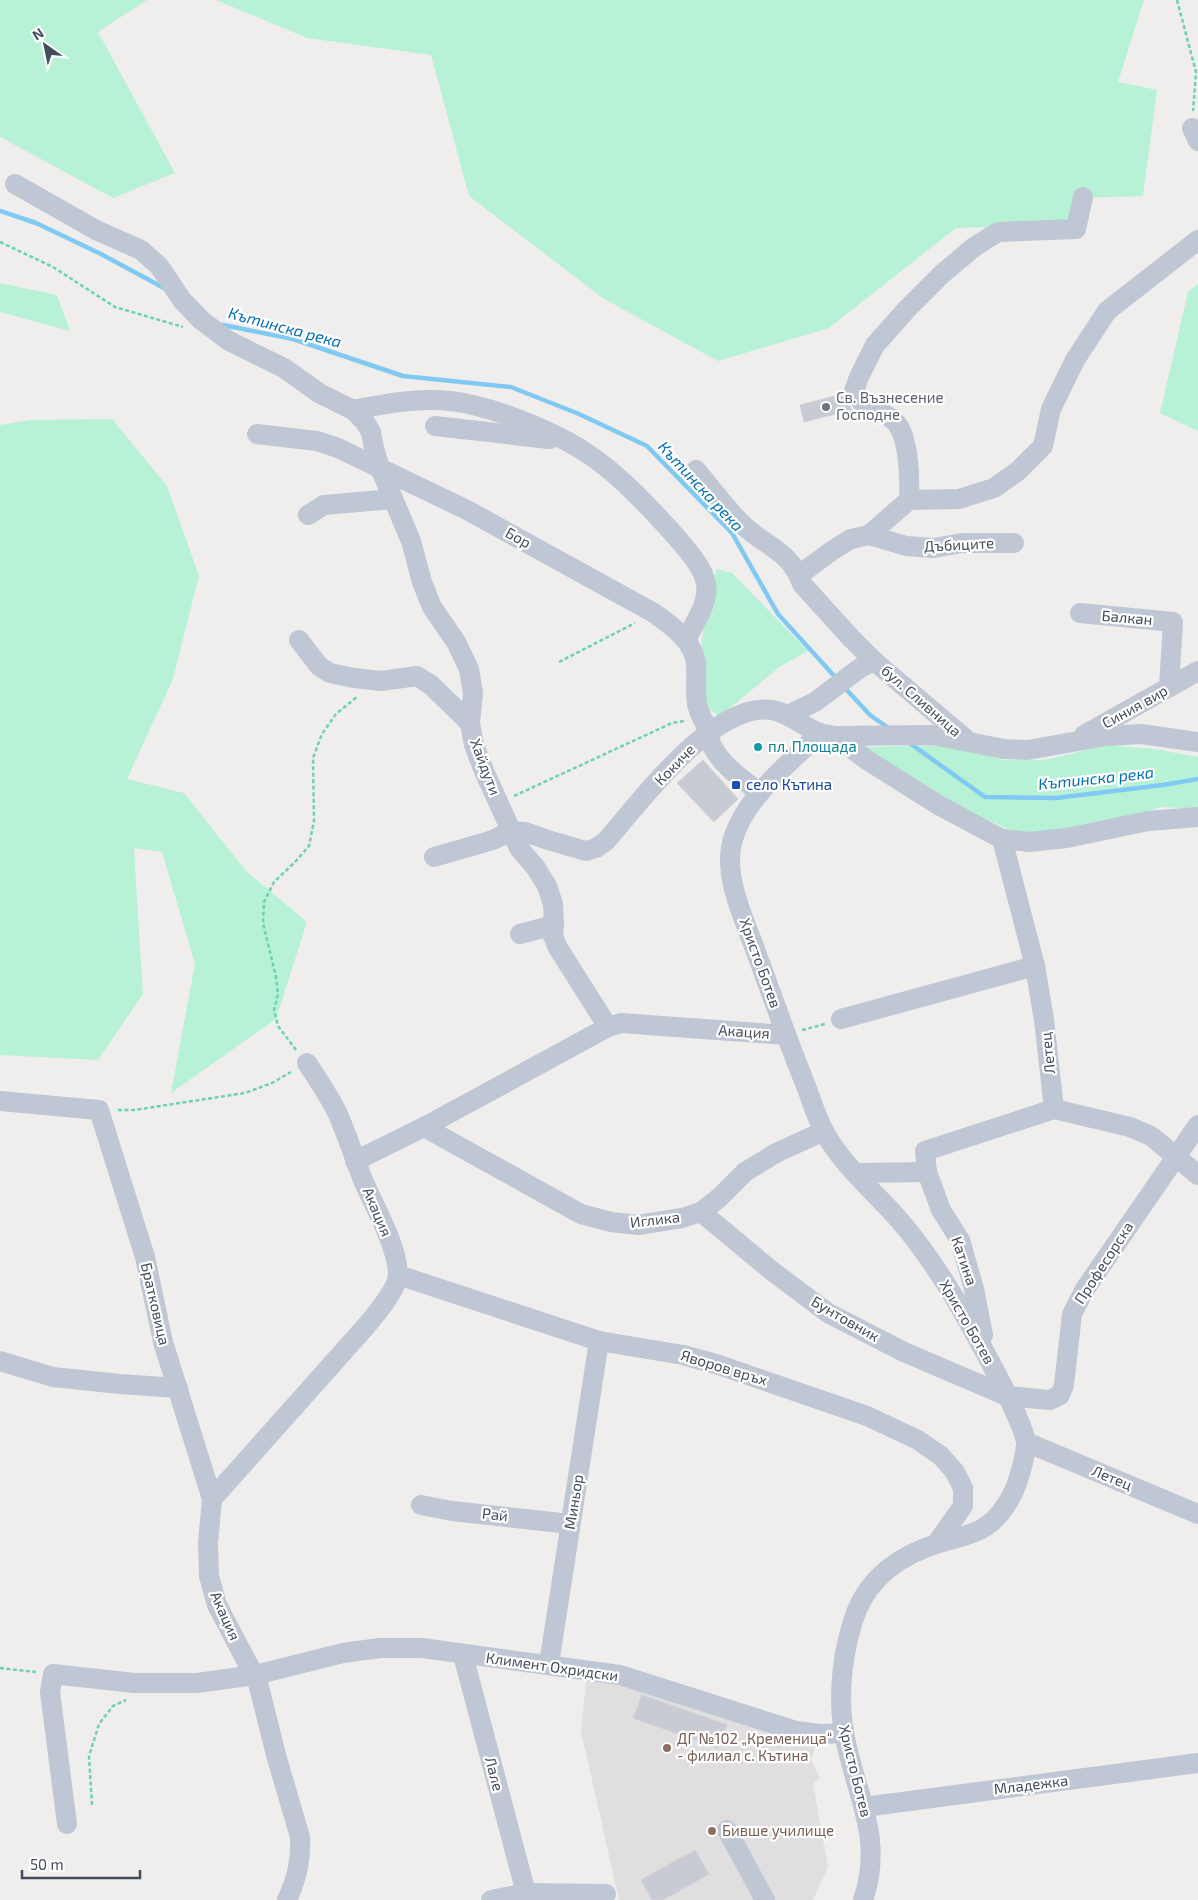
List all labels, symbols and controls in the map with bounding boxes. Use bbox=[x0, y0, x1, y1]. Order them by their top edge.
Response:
north arrow bbox=[20, 20, 70, 70]
text: N bbox=[29, 24, 47, 44]
water label: Кътинска река bbox=[226, 302, 344, 351]
place label: Св. Възнесение Господне bbox=[836, 388, 944, 423]
marker: Св. Възнесение Господне bbox=[820, 401, 832, 413]
water label: Кътинска река bbox=[655, 437, 748, 535]
street label: Бор bbox=[503, 523, 534, 551]
street label: Дъбиците bbox=[923, 533, 994, 555]
street label: Балкан bbox=[1101, 606, 1153, 628]
street label: бул. Сливница bbox=[877, 661, 965, 741]
street label: Синия вир bbox=[1099, 681, 1170, 732]
street label: Хайдути bbox=[466, 736, 505, 798]
place label: пл. Площада bbox=[768, 737, 857, 755]
street label: Кокиче bbox=[650, 740, 698, 789]
marker: пл. Площада bbox=[752, 741, 764, 753]
water label: Кътинска река bbox=[1037, 762, 1155, 793]
place label: село Кътина bbox=[746, 775, 832, 793]
marker: село Кътина bbox=[730, 779, 742, 791]
street label: Христо Ботев bbox=[736, 915, 786, 1010]
street label: Акация bbox=[718, 1020, 770, 1042]
street label: Летец bbox=[1036, 1031, 1058, 1075]
street label: Акация bbox=[360, 1184, 396, 1239]
street label: Иглика bbox=[629, 1207, 681, 1231]
street label: Професорска bbox=[1070, 1218, 1136, 1307]
street label: Катина bbox=[948, 1234, 982, 1287]
street label: Братковица bbox=[138, 1261, 174, 1347]
street label: Христо Ботев bbox=[936, 1276, 999, 1367]
street label: Бунтовник bbox=[808, 1292, 883, 1346]
street label: Яворов връх bbox=[679, 1345, 770, 1389]
street label: Летец bbox=[1090, 1461, 1135, 1493]
street label: Миньор bbox=[560, 1473, 586, 1531]
street label: Рай bbox=[481, 1504, 509, 1524]
street label: Акация bbox=[207, 1588, 245, 1643]
street label: Климент Охридски bbox=[485, 1648, 619, 1684]
street label: Христо Ботев bbox=[836, 1723, 876, 1819]
place label: ДГ №102 „Кременица“ - филиал с. Кътина bbox=[677, 1729, 832, 1764]
marker: ДГ №102 „Кременица“ - филиал с. Кътина bbox=[661, 1742, 673, 1754]
street label: Лале bbox=[482, 1755, 508, 1793]
street label: Младежка bbox=[993, 1771, 1069, 1797]
place label: Бивше училище bbox=[722, 1821, 834, 1840]
marker: Бивше училище bbox=[706, 1825, 718, 1837]
scale bar bbox=[22, 1848, 140, 1880]
text: 50 m bbox=[30, 1855, 64, 1873]

